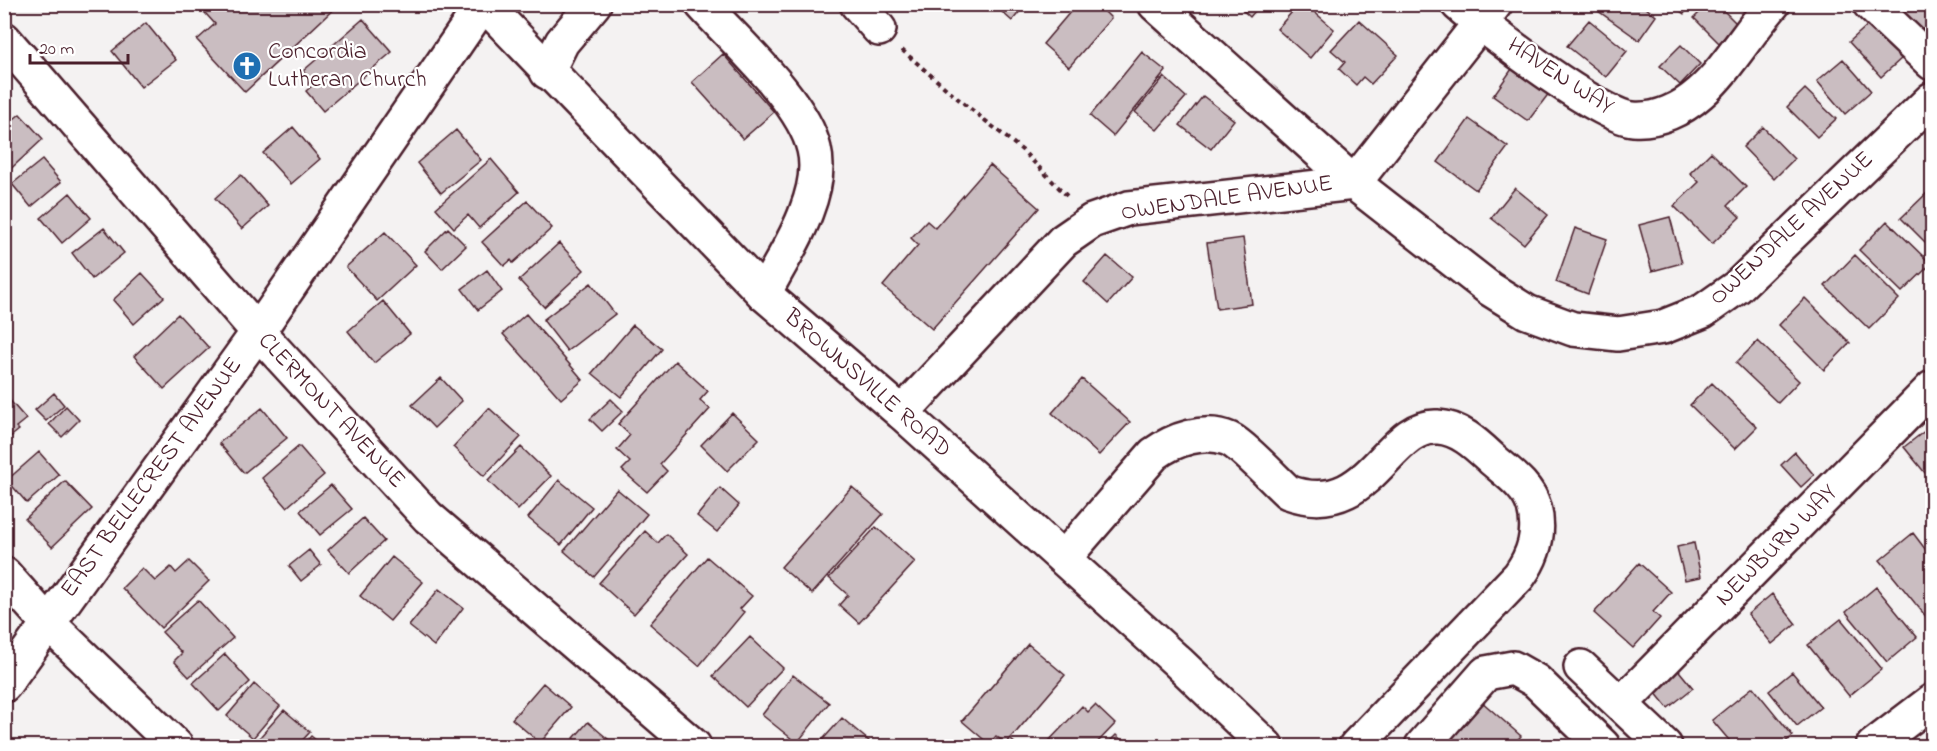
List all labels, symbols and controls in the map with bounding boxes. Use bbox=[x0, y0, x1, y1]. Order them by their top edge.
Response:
scale bar bbox=[30, 27, 128, 65]
street label: HAVEN WAY bbox=[1500, 29, 1620, 125]
place label: Concordia Lutheran Church bbox=[268, 35, 427, 98]
text: 20 m bbox=[39, 37, 74, 63]
church icon: Concordia Lutheran Church bbox=[231, 50, 263, 82]
street label: OWENDALE AVENUE bbox=[1702, 143, 1882, 315]
street label: OWENDALE AVENUE bbox=[1119, 167, 1335, 231]
street label: BROWNSVILLE ROAD bbox=[775, 300, 959, 467]
street label: CLERMONT AVENUE bbox=[249, 325, 413, 497]
street label: EAST BELLECREST AVENUE bbox=[53, 350, 251, 606]
street label: NEWBURN WAY bbox=[1708, 477, 1846, 615]

